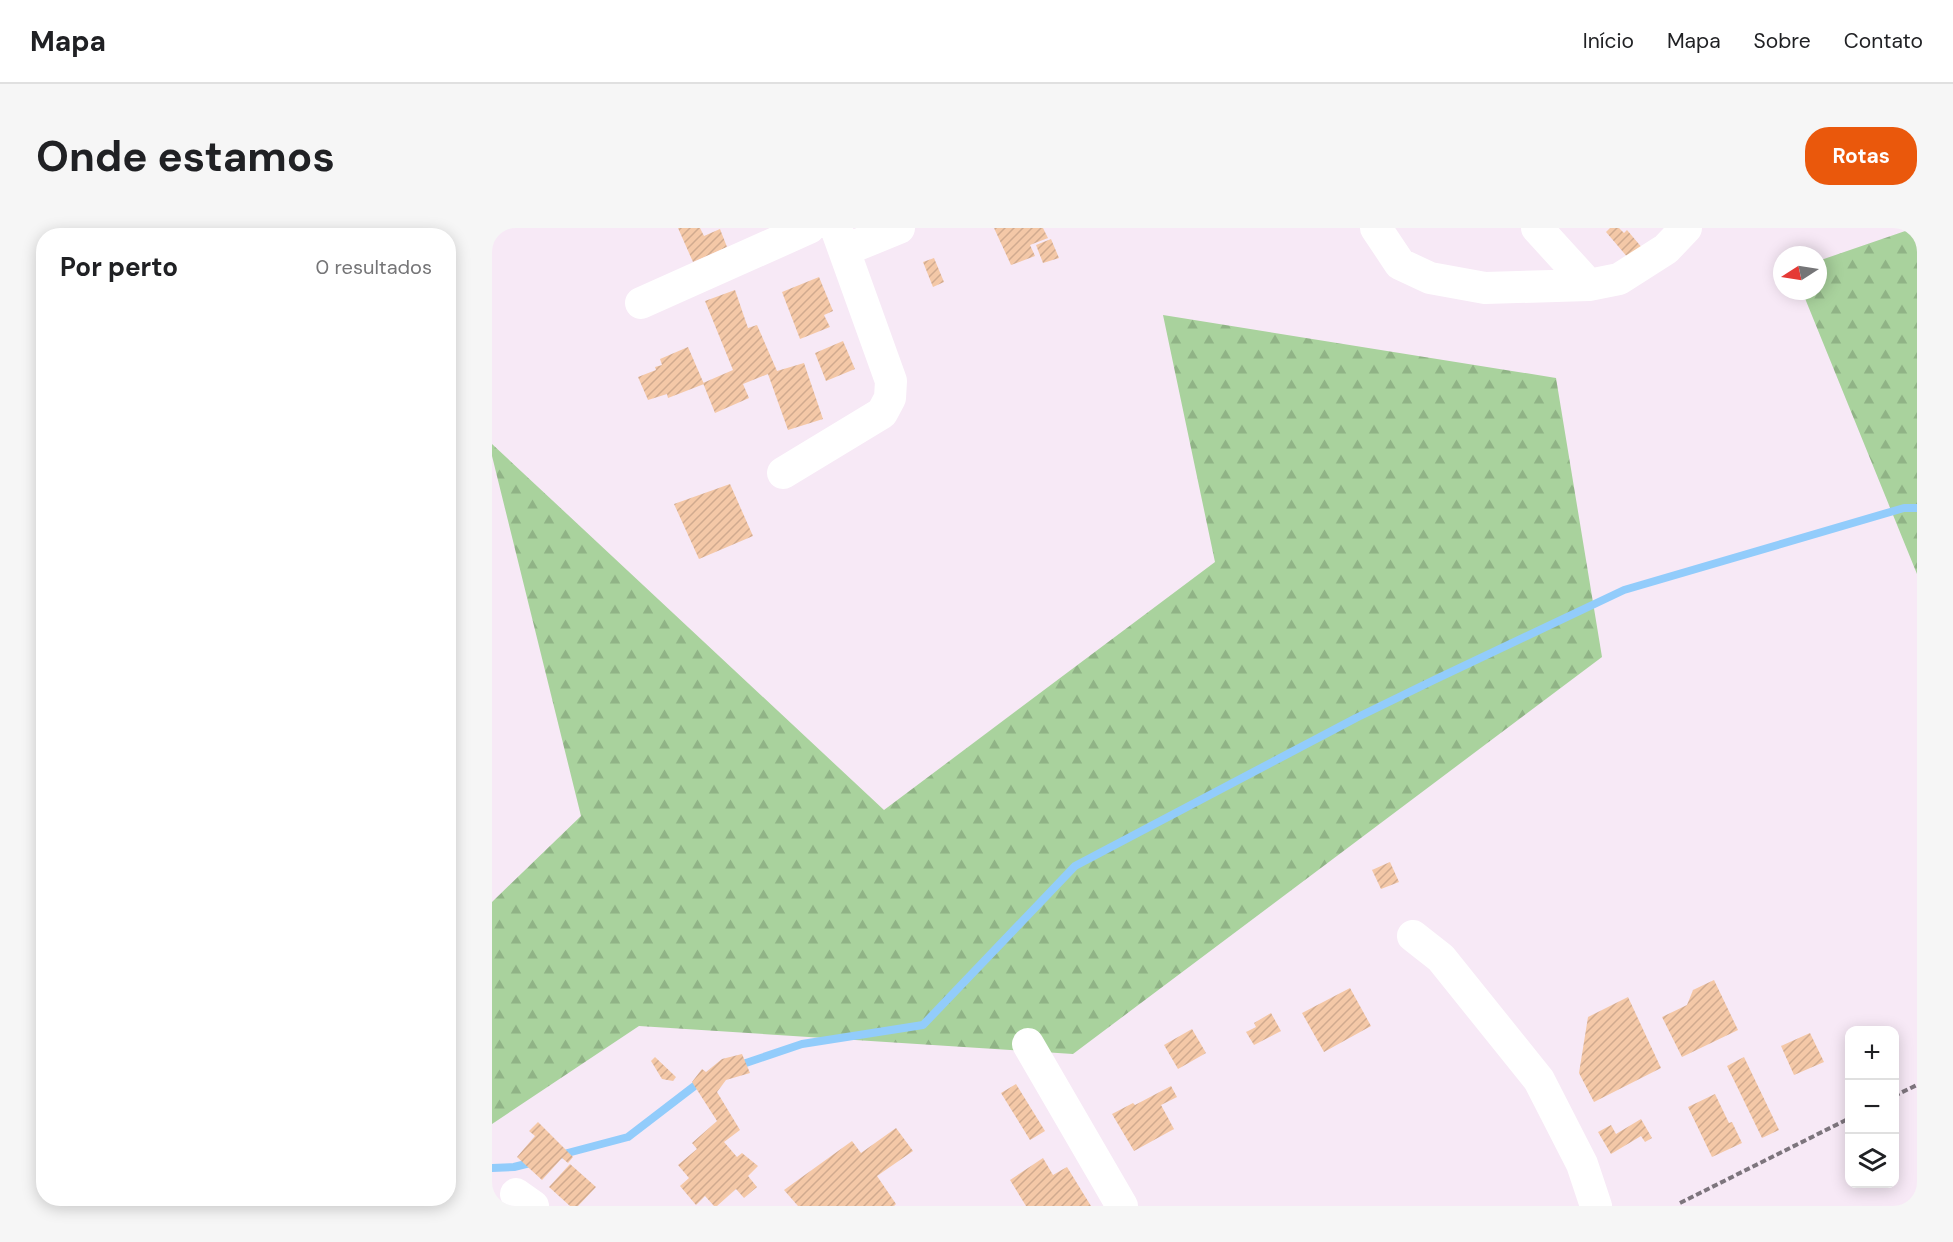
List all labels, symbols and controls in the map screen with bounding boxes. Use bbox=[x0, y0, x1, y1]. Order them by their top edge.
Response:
text: Mapa bbox=[30, 23, 106, 60]
text: Início bbox=[1583, 27, 1634, 55]
text: Mapa bbox=[1667, 27, 1721, 55]
text: Sobre bbox=[1754, 27, 1811, 55]
text: Contato bbox=[1844, 27, 1923, 55]
button: Rotas bbox=[1805, 127, 1917, 185]
text: Onde estamos bbox=[36, 129, 335, 184]
north arrow bbox=[1773, 246, 1827, 300]
text: Por perto bbox=[60, 250, 178, 284]
text: 0 resultados bbox=[316, 254, 432, 280]
map controls bbox=[1845, 1026, 1899, 1188]
button: + bbox=[1845, 1026, 1899, 1080]
button: − bbox=[1845, 1080, 1899, 1134]
button: layers bbox=[1845, 1134, 1899, 1188]

